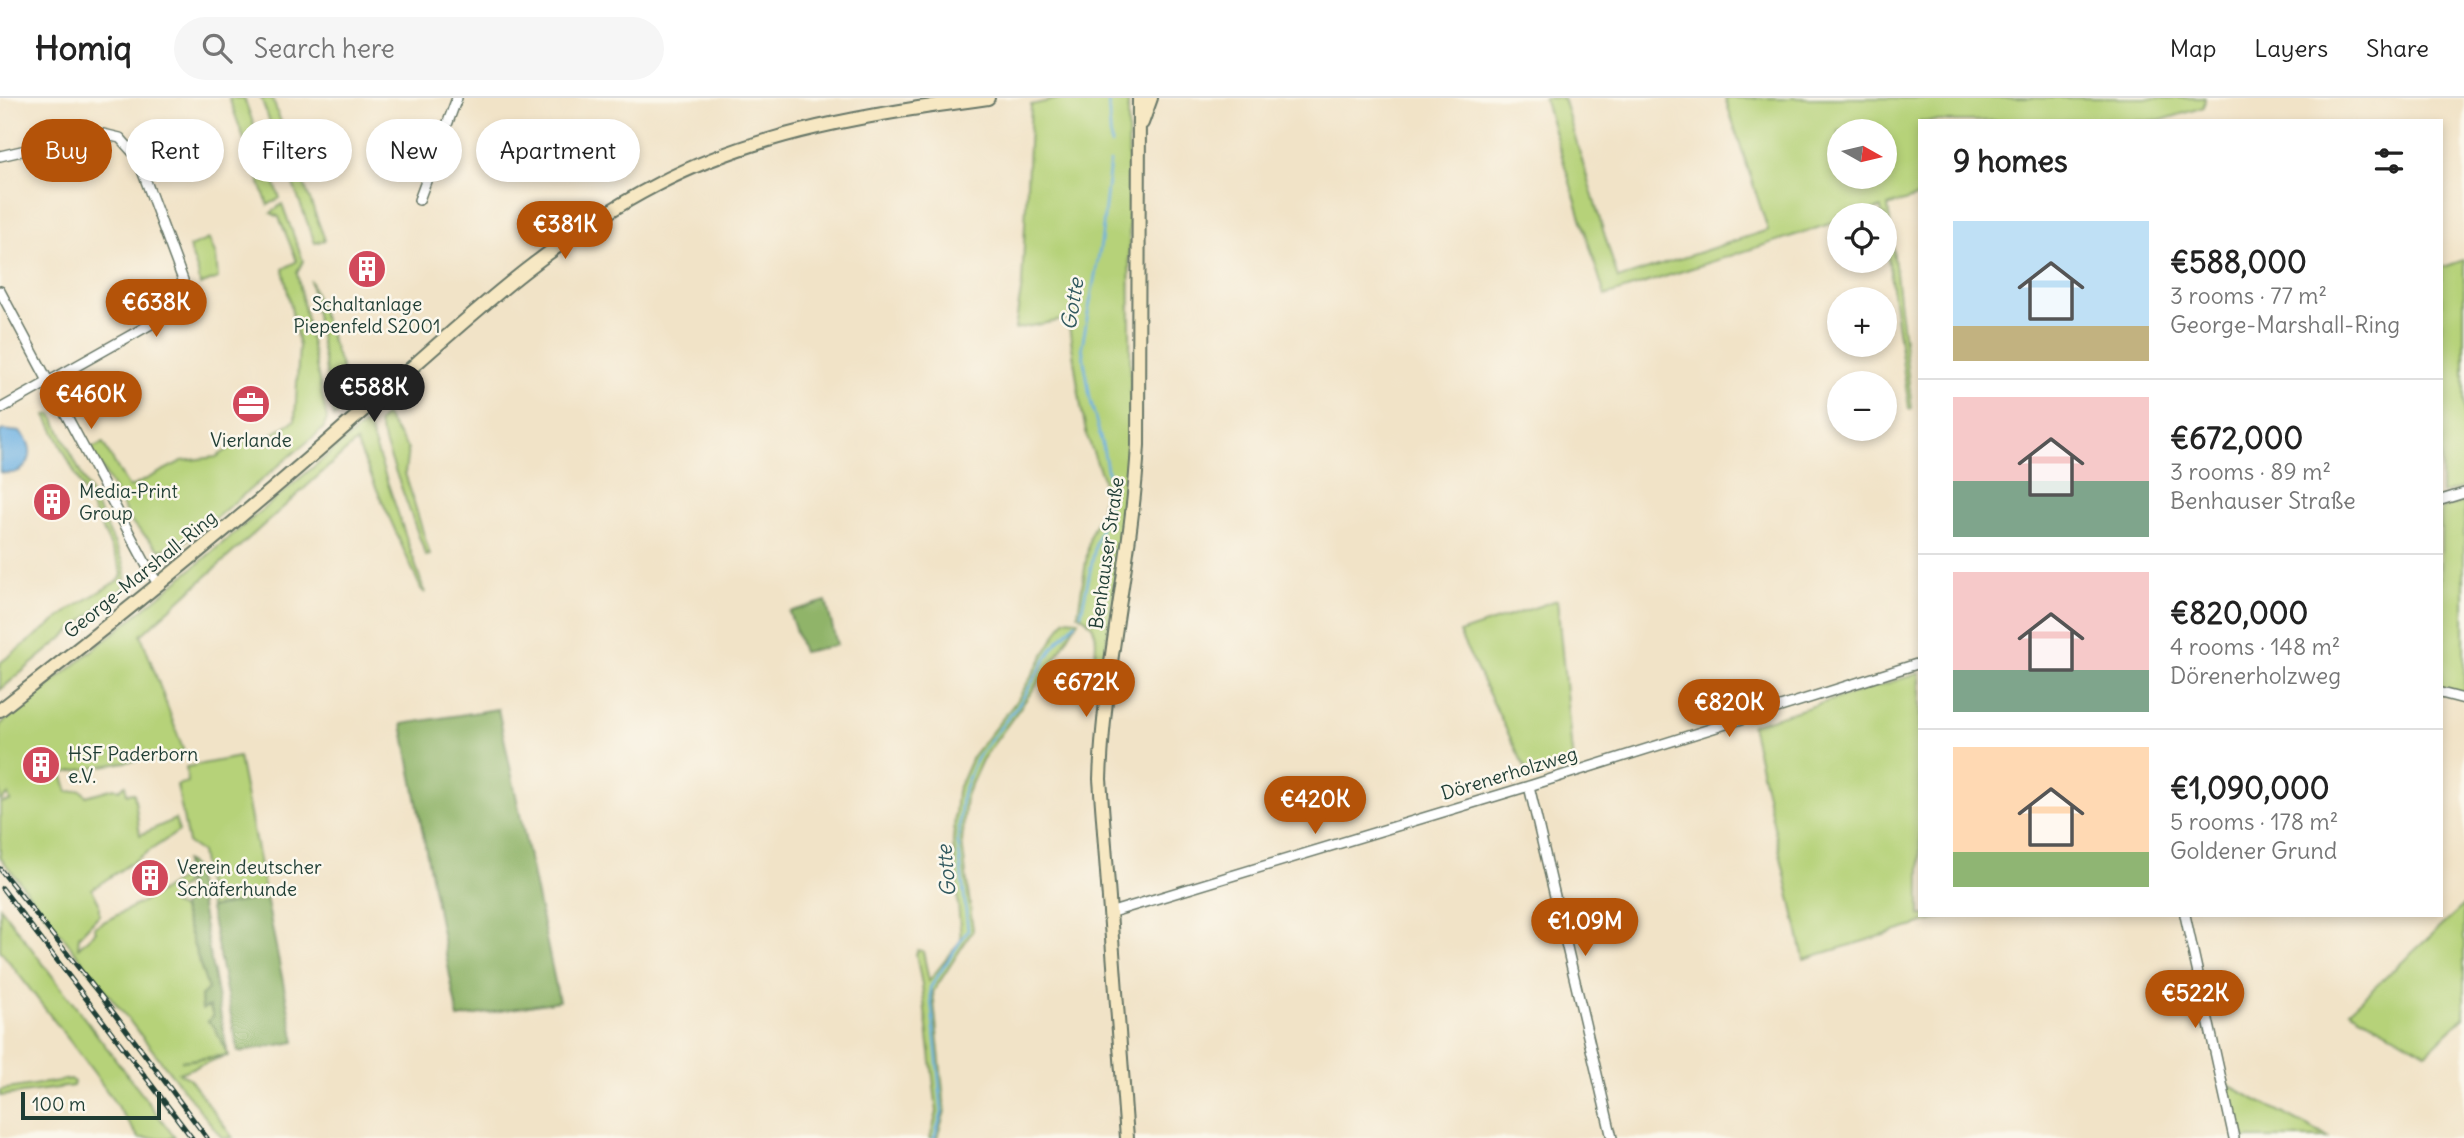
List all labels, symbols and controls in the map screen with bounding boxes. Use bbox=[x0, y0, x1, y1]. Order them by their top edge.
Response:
search box bbox=[174, 17, 664, 80]
text: Homiq bbox=[35, 27, 132, 69]
icon: search bbox=[198, 29, 236, 67]
text: Search here bbox=[254, 32, 395, 65]
text: Map bbox=[2170, 33, 2216, 63]
text: Layers bbox=[2254, 33, 2328, 63]
text: Share bbox=[2366, 33, 2429, 63]
chip: Buy bbox=[21, 119, 112, 182]
chip: Rent bbox=[126, 119, 224, 182]
chip: Filters bbox=[238, 119, 352, 182]
chip: New bbox=[366, 119, 462, 182]
chip: Apartment bbox=[476, 119, 640, 182]
north arrow bbox=[1827, 119, 1897, 189]
map controls bbox=[1827, 119, 1897, 441]
text: 9 homes bbox=[1953, 142, 2068, 180]
icon: filters bbox=[2370, 142, 2408, 180]
pin: €381K bbox=[516, 202, 614, 261]
button: locate bbox=[1827, 203, 1897, 273]
text: €381K bbox=[533, 209, 597, 238]
text: €588,000 bbox=[2170, 243, 2307, 281]
building icon: Schaltanlage Piepenfeld S2001 bbox=[346, 248, 388, 290]
icon: home bbox=[2009, 249, 2093, 333]
water label: Gotte bbox=[1055, 275, 1090, 332]
pin: €638K bbox=[107, 280, 205, 339]
text: 3 rooms · 77 m² bbox=[2170, 281, 2327, 310]
text: €638K bbox=[122, 287, 190, 316]
button: + bbox=[1827, 287, 1897, 357]
place label: Schaltanlage Piepenfeld S2001 bbox=[293, 292, 441, 338]
text: George-Marshall-Ring bbox=[2170, 310, 2400, 339]
pin: €588K bbox=[325, 364, 423, 424]
button: − bbox=[1827, 371, 1897, 441]
pin: €460K bbox=[42, 372, 140, 431]
text: €588K bbox=[340, 372, 408, 401]
text: €460K bbox=[56, 379, 126, 408]
office icon: Vierlande bbox=[230, 383, 272, 425]
text: €672,000 bbox=[2170, 419, 2303, 457]
icon: home bbox=[2009, 425, 2093, 509]
place label: Vierlande bbox=[210, 428, 292, 452]
text: 3 rooms · 89 m² bbox=[2170, 457, 2331, 486]
street label: Benhauser Straße bbox=[1083, 475, 1129, 631]
place label: Media‑Print Group bbox=[79, 479, 178, 525]
building icon: Media‑Print Group bbox=[31, 481, 73, 523]
text: Benhauser Straße bbox=[2170, 486, 2356, 515]
street label: George-Marshall-Ring bbox=[59, 505, 221, 643]
text: €820,000 bbox=[2170, 594, 2308, 632]
icon: home bbox=[2009, 600, 2093, 684]
text: 4 rooms · 148 m² bbox=[2170, 632, 2340, 661]
pin: €672K bbox=[1037, 660, 1135, 719]
text: Dörenerholzweg bbox=[2170, 661, 2341, 690]
text: €672K bbox=[1053, 667, 1119, 696]
pin: €820K bbox=[1680, 680, 1778, 739]
text: €820K bbox=[1694, 687, 1764, 716]
street label: Dörenerholzweg bbox=[1438, 741, 1580, 805]
place label: HSF Paderborn e.V. bbox=[68, 742, 198, 788]
building icon: HSF Paderborn e.V. bbox=[20, 744, 62, 786]
text: €1,090,000 bbox=[2170, 769, 2329, 807]
icon: home bbox=[2009, 775, 2093, 859]
pin: €420K bbox=[1266, 776, 1364, 836]
text: €420K bbox=[1280, 784, 1350, 813]
text: 5 rooms · 178 m² bbox=[2170, 807, 2338, 836]
text: Goldener Grund bbox=[2170, 836, 2337, 865]
water label: Gotte bbox=[930, 842, 962, 898]
place label: Verein deutscher Schäferhunde bbox=[177, 855, 322, 901]
building icon: Verein deutscher Schäferhunde bbox=[129, 857, 171, 899]
pin: €1.09M bbox=[1528, 898, 1642, 958]
text: €1.09M bbox=[1547, 906, 1623, 935]
pin: €522K bbox=[2146, 970, 2244, 1030]
text: €522K bbox=[2161, 978, 2229, 1007]
scale bar bbox=[21, 1089, 161, 1121]
text: 100 m bbox=[32, 1092, 86, 1116]

